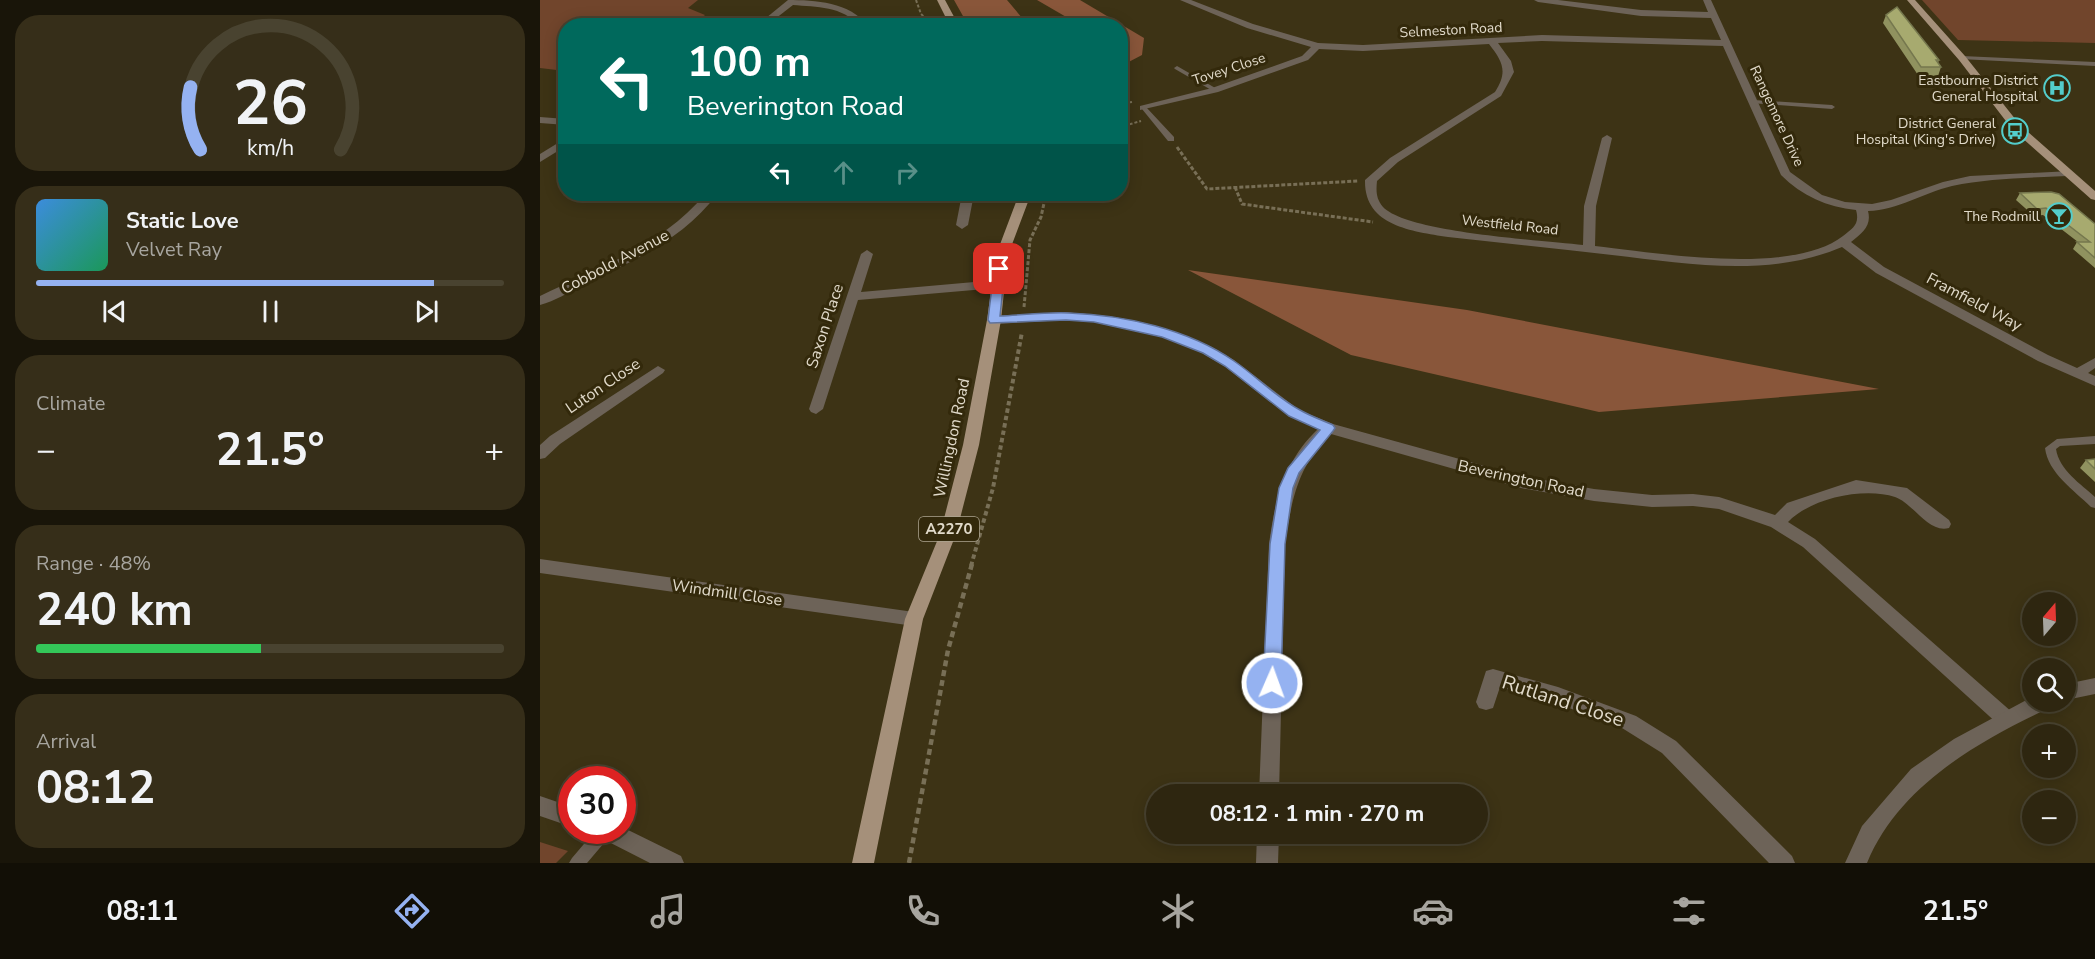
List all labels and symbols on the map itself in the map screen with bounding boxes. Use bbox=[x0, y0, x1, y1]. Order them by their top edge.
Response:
street label: Selmeston Road bbox=[1399, 18, 1503, 42]
street label: Tovey Close bbox=[1190, 48, 1268, 90]
street label: Rangemore Drive bbox=[1745, 62, 1809, 170]
place label: Eastbourne District General Hospital bbox=[1918, 71, 2039, 106]
hospital icon: Eastbourne District General Hospital bbox=[2042, 73, 2072, 103]
place label: District General Hospital (King's Drive) bbox=[1856, 114, 1997, 149]
bus stop icon: District General Hospital (King's Drive) bbox=[2000, 116, 2030, 146]
bar icon: The Rodmill bbox=[2044, 201, 2074, 231]
place label: The Rodmill bbox=[1964, 207, 2041, 226]
street label: Westfield Road bbox=[1461, 210, 1559, 240]
street label: Cobbold Avenue bbox=[557, 224, 673, 300]
pin bbox=[973, 243, 1024, 294]
street label: Framfield Way bbox=[1922, 268, 2026, 337]
street label: Saxon Place bbox=[801, 281, 849, 371]
street label: Luton Close bbox=[561, 353, 645, 419]
street label: Willingdon Road bbox=[929, 376, 975, 500]
street label: Beverington Road bbox=[1456, 455, 1586, 503]
road number: A2270 bbox=[919, 517, 979, 541]
street label: Windmill Close bbox=[670, 574, 784, 612]
north arrow bbox=[2022, 592, 2076, 646]
position arrow bbox=[1240, 651, 1304, 715]
street label: Rutland Close bbox=[1498, 669, 1628, 733]
speed limit sign: 30 bbox=[558, 766, 636, 844]

